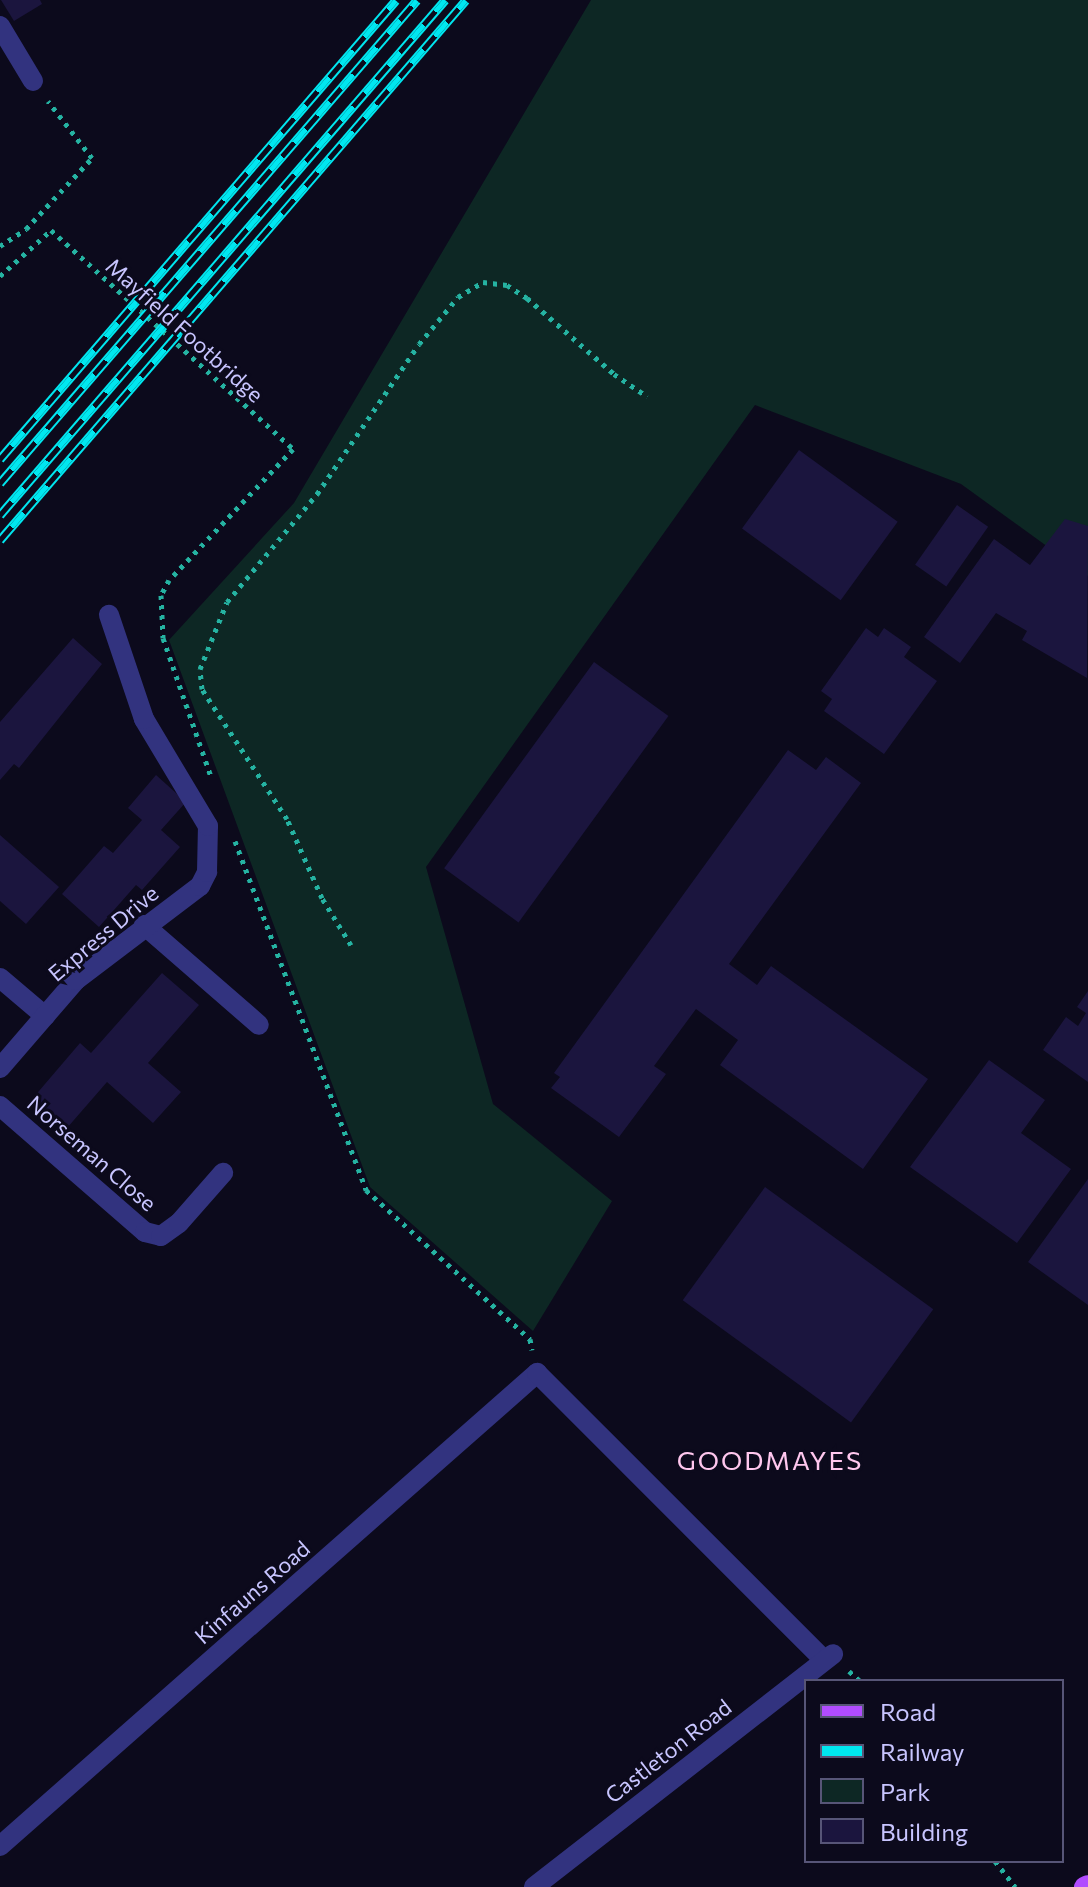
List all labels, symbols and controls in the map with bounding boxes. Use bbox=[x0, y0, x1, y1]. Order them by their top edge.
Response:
street label: Mayfield Footbridge bbox=[101, 252, 269, 408]
street label: Express Drive bbox=[43, 879, 163, 987]
street label: Norseman Close bbox=[22, 1090, 162, 1216]
district label: GOODMAYES bbox=[677, 1444, 863, 1476]
street label: Kinfauns Road bbox=[189, 1535, 315, 1649]
legend bbox=[804, 1679, 1064, 1863]
street label: Castleton Road bbox=[600, 1694, 736, 1808]
text: Road bbox=[880, 1697, 936, 1726]
text: Railway bbox=[880, 1737, 965, 1766]
text: Park bbox=[880, 1777, 930, 1806]
text: Building bbox=[880, 1817, 968, 1846]

